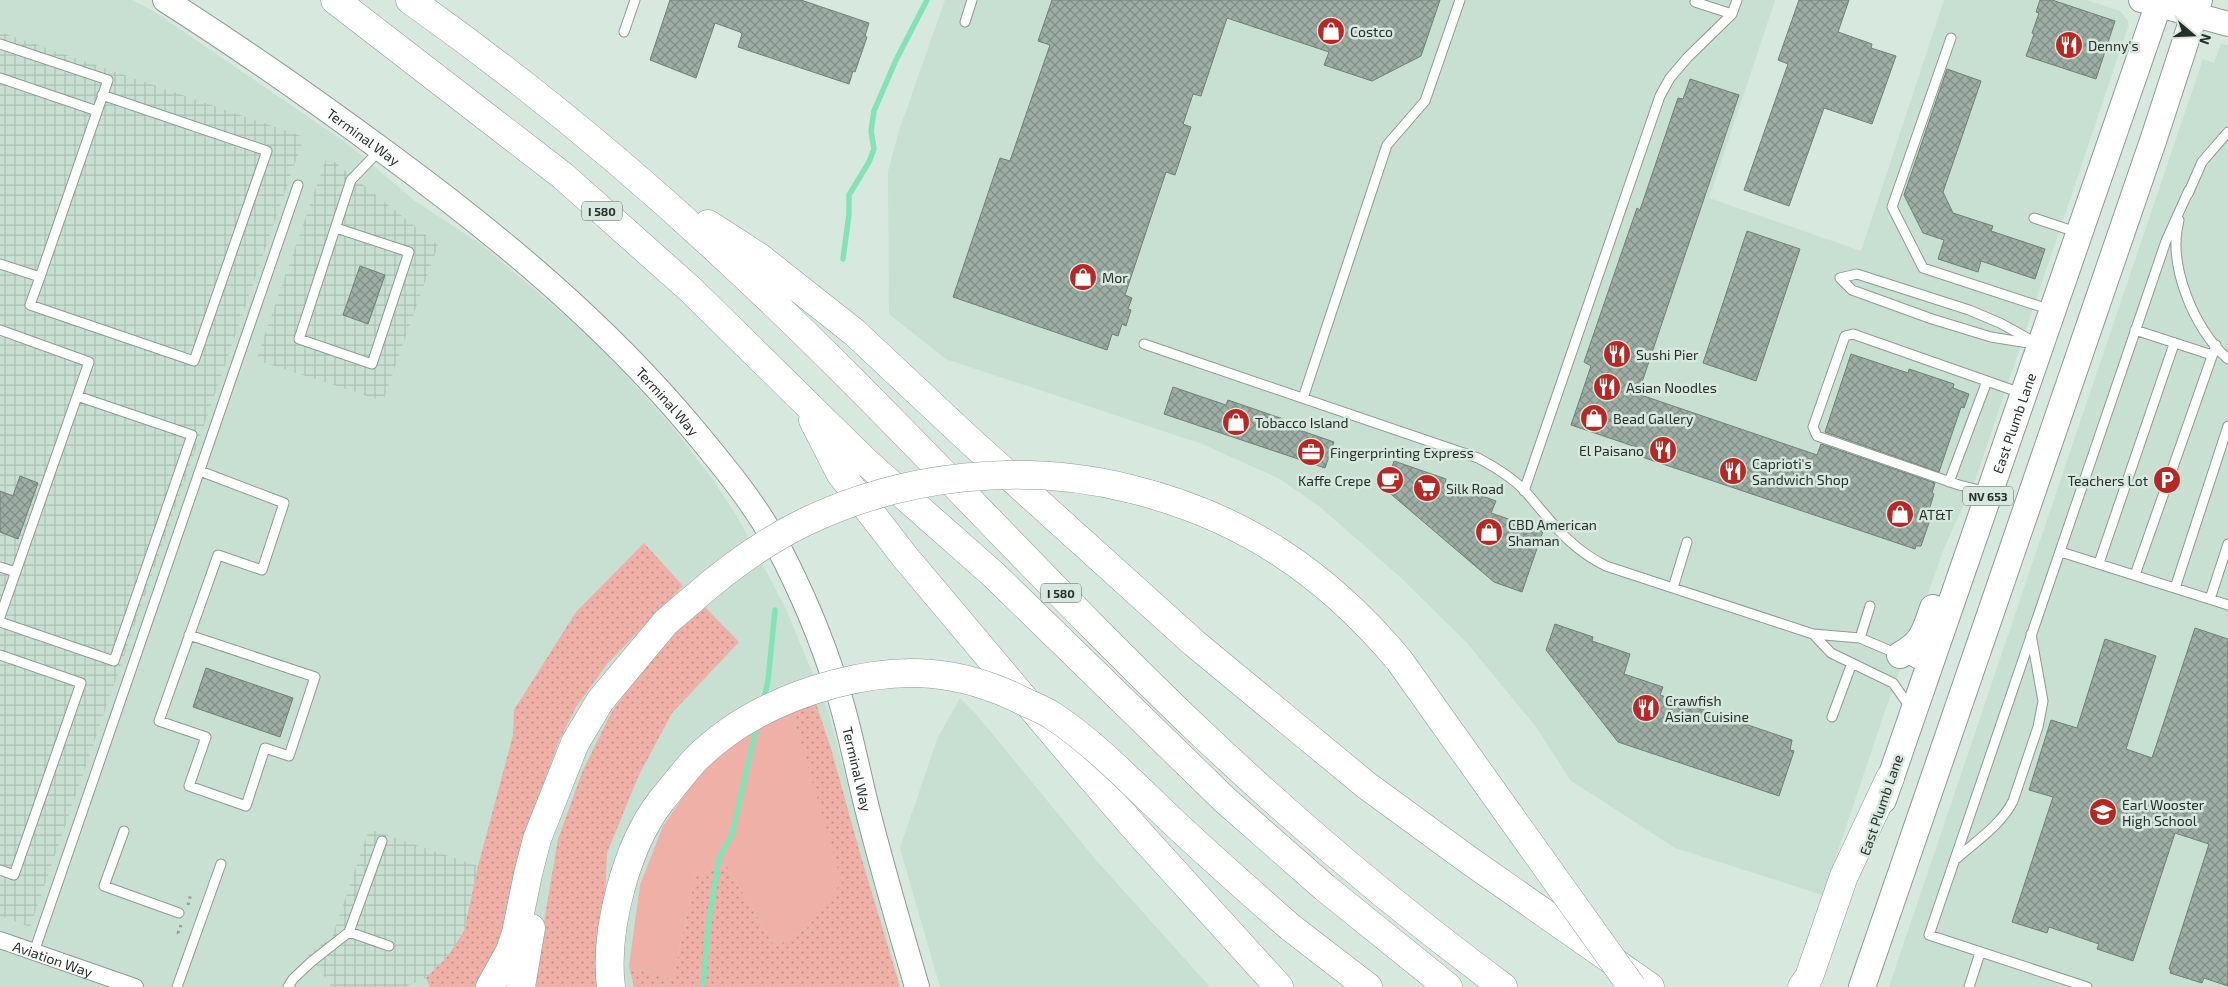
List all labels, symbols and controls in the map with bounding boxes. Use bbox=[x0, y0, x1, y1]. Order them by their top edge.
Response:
north arrow bbox=[2168, 10, 2218, 60]
shop icon: Costco bbox=[1316, 16, 1346, 46]
place label: Costco bbox=[1350, 23, 1393, 40]
restaurant icon: Denny's bbox=[2054, 30, 2084, 60]
text: N bbox=[2196, 32, 2215, 47]
place label: Denny's bbox=[2088, 37, 2139, 54]
street label: Terminal Way bbox=[324, 104, 404, 169]
road number: I 580 bbox=[582, 202, 622, 220]
shop icon: Mor bbox=[1068, 262, 1098, 292]
place label: Mor bbox=[1102, 269, 1128, 286]
restaurant icon: Sushi Pier bbox=[1602, 339, 1632, 369]
place label: Sushi Pier bbox=[1636, 346, 1699, 363]
street label: Terminal Way bbox=[633, 363, 703, 439]
street label: East Plumb Lane bbox=[1988, 370, 2039, 476]
restaurant icon: Asian Noodles bbox=[1592, 372, 1622, 402]
place label: Asian Noodles bbox=[1626, 379, 1717, 396]
shop icon: Bead Gallery bbox=[1579, 403, 1609, 433]
shop icon: Tobacco Island bbox=[1221, 407, 1251, 437]
place label: Bead Gallery bbox=[1613, 410, 1694, 427]
place label: Tobacco Island bbox=[1255, 414, 1349, 431]
restaurant icon: El Paisano bbox=[1648, 435, 1678, 465]
office icon: Fingerprinting Express bbox=[1296, 437, 1326, 467]
place label: El Paisano bbox=[1579, 442, 1644, 459]
place label: Fingerprinting Express bbox=[1330, 444, 1474, 461]
place label: Caprioti's Sandwich Shop bbox=[1752, 455, 1849, 488]
restaurant icon: Caprioti's Sandwich Shop bbox=[1718, 456, 1748, 486]
cafe icon: Kaffe Crepe bbox=[1375, 465, 1405, 495]
parking icon: Teachers Lot bbox=[2152, 465, 2182, 495]
place label: Kaffe Crepe bbox=[1298, 472, 1371, 489]
place label: Teachers Lot bbox=[2067, 472, 2148, 489]
supermarket icon: Silk Road bbox=[1412, 473, 1442, 503]
place label: Silk Road bbox=[1446, 480, 1504, 497]
road number: NV 653 bbox=[1963, 486, 2013, 506]
shop icon: AT&T bbox=[1885, 499, 1915, 529]
place label: AT&T bbox=[1919, 506, 1953, 523]
place label: CBD American Shaman bbox=[1508, 516, 1597, 549]
shop icon: CBD American Shaman bbox=[1474, 517, 1504, 547]
road number: I 580 bbox=[1041, 584, 1081, 602]
place label: Crawfish Asian Cuisine bbox=[1665, 692, 1749, 725]
restaurant icon: Crawfish Asian Cuisine bbox=[1631, 693, 1661, 723]
street label: Terminal Way bbox=[840, 725, 876, 814]
street label: East Plumb Lane bbox=[1856, 752, 1906, 858]
place label: Earl Wooster High School bbox=[2122, 796, 2205, 829]
school or university icon: Earl Wooster High School bbox=[2088, 797, 2118, 827]
street label: Aviation Way bbox=[11, 937, 95, 980]

